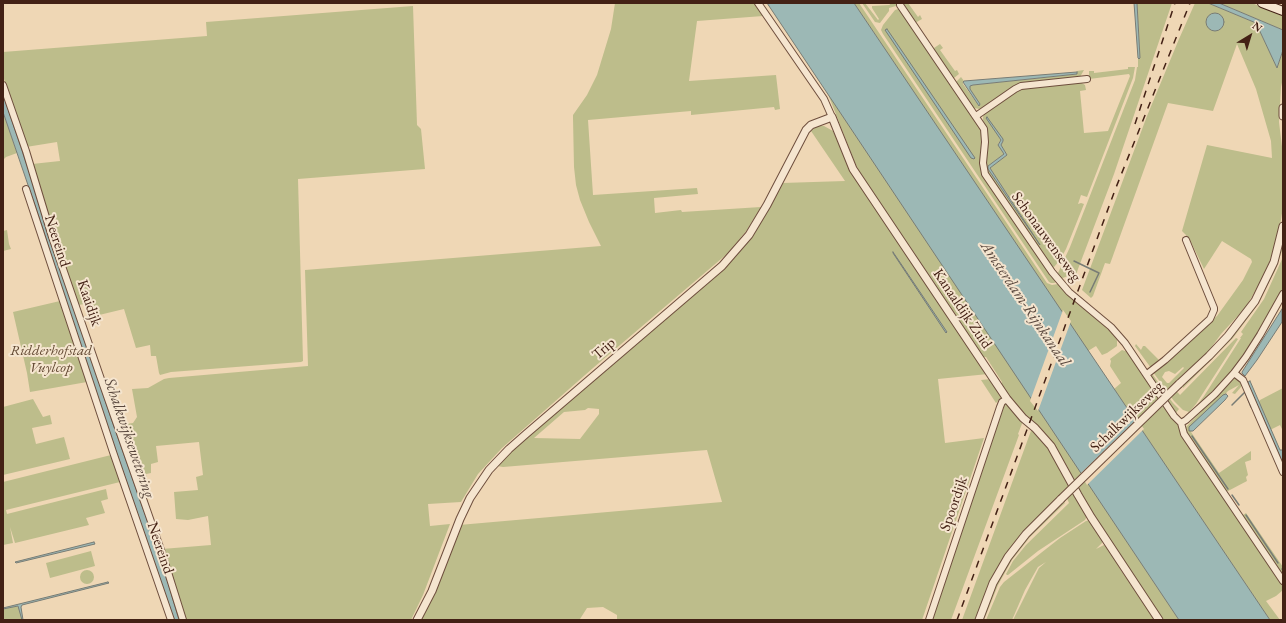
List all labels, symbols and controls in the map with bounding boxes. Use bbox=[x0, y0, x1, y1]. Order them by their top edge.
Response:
north arrow bbox=[1230, 16, 1270, 56]
text: N bbox=[1250, 18, 1265, 35]
street label: Schonauwenseweg bbox=[1007, 189, 1085, 285]
street label: Neereind bbox=[40, 213, 74, 269]
water label: Amsterdam-Rijnkanaal bbox=[976, 238, 1074, 370]
street label: Kanaaldijk Zuid bbox=[929, 266, 995, 352]
street label: Kaaidijk bbox=[73, 278, 105, 328]
street label: Trip bbox=[589, 334, 619, 364]
park label: Ridderhofstad Vuylcop bbox=[10, 342, 92, 377]
water label: Schalkwijksewetering bbox=[99, 375, 159, 501]
street label: Schalkwijkseweg bbox=[1087, 378, 1167, 456]
street label: Spoordijk bbox=[936, 474, 972, 534]
street label: Neereind bbox=[143, 520, 177, 576]

